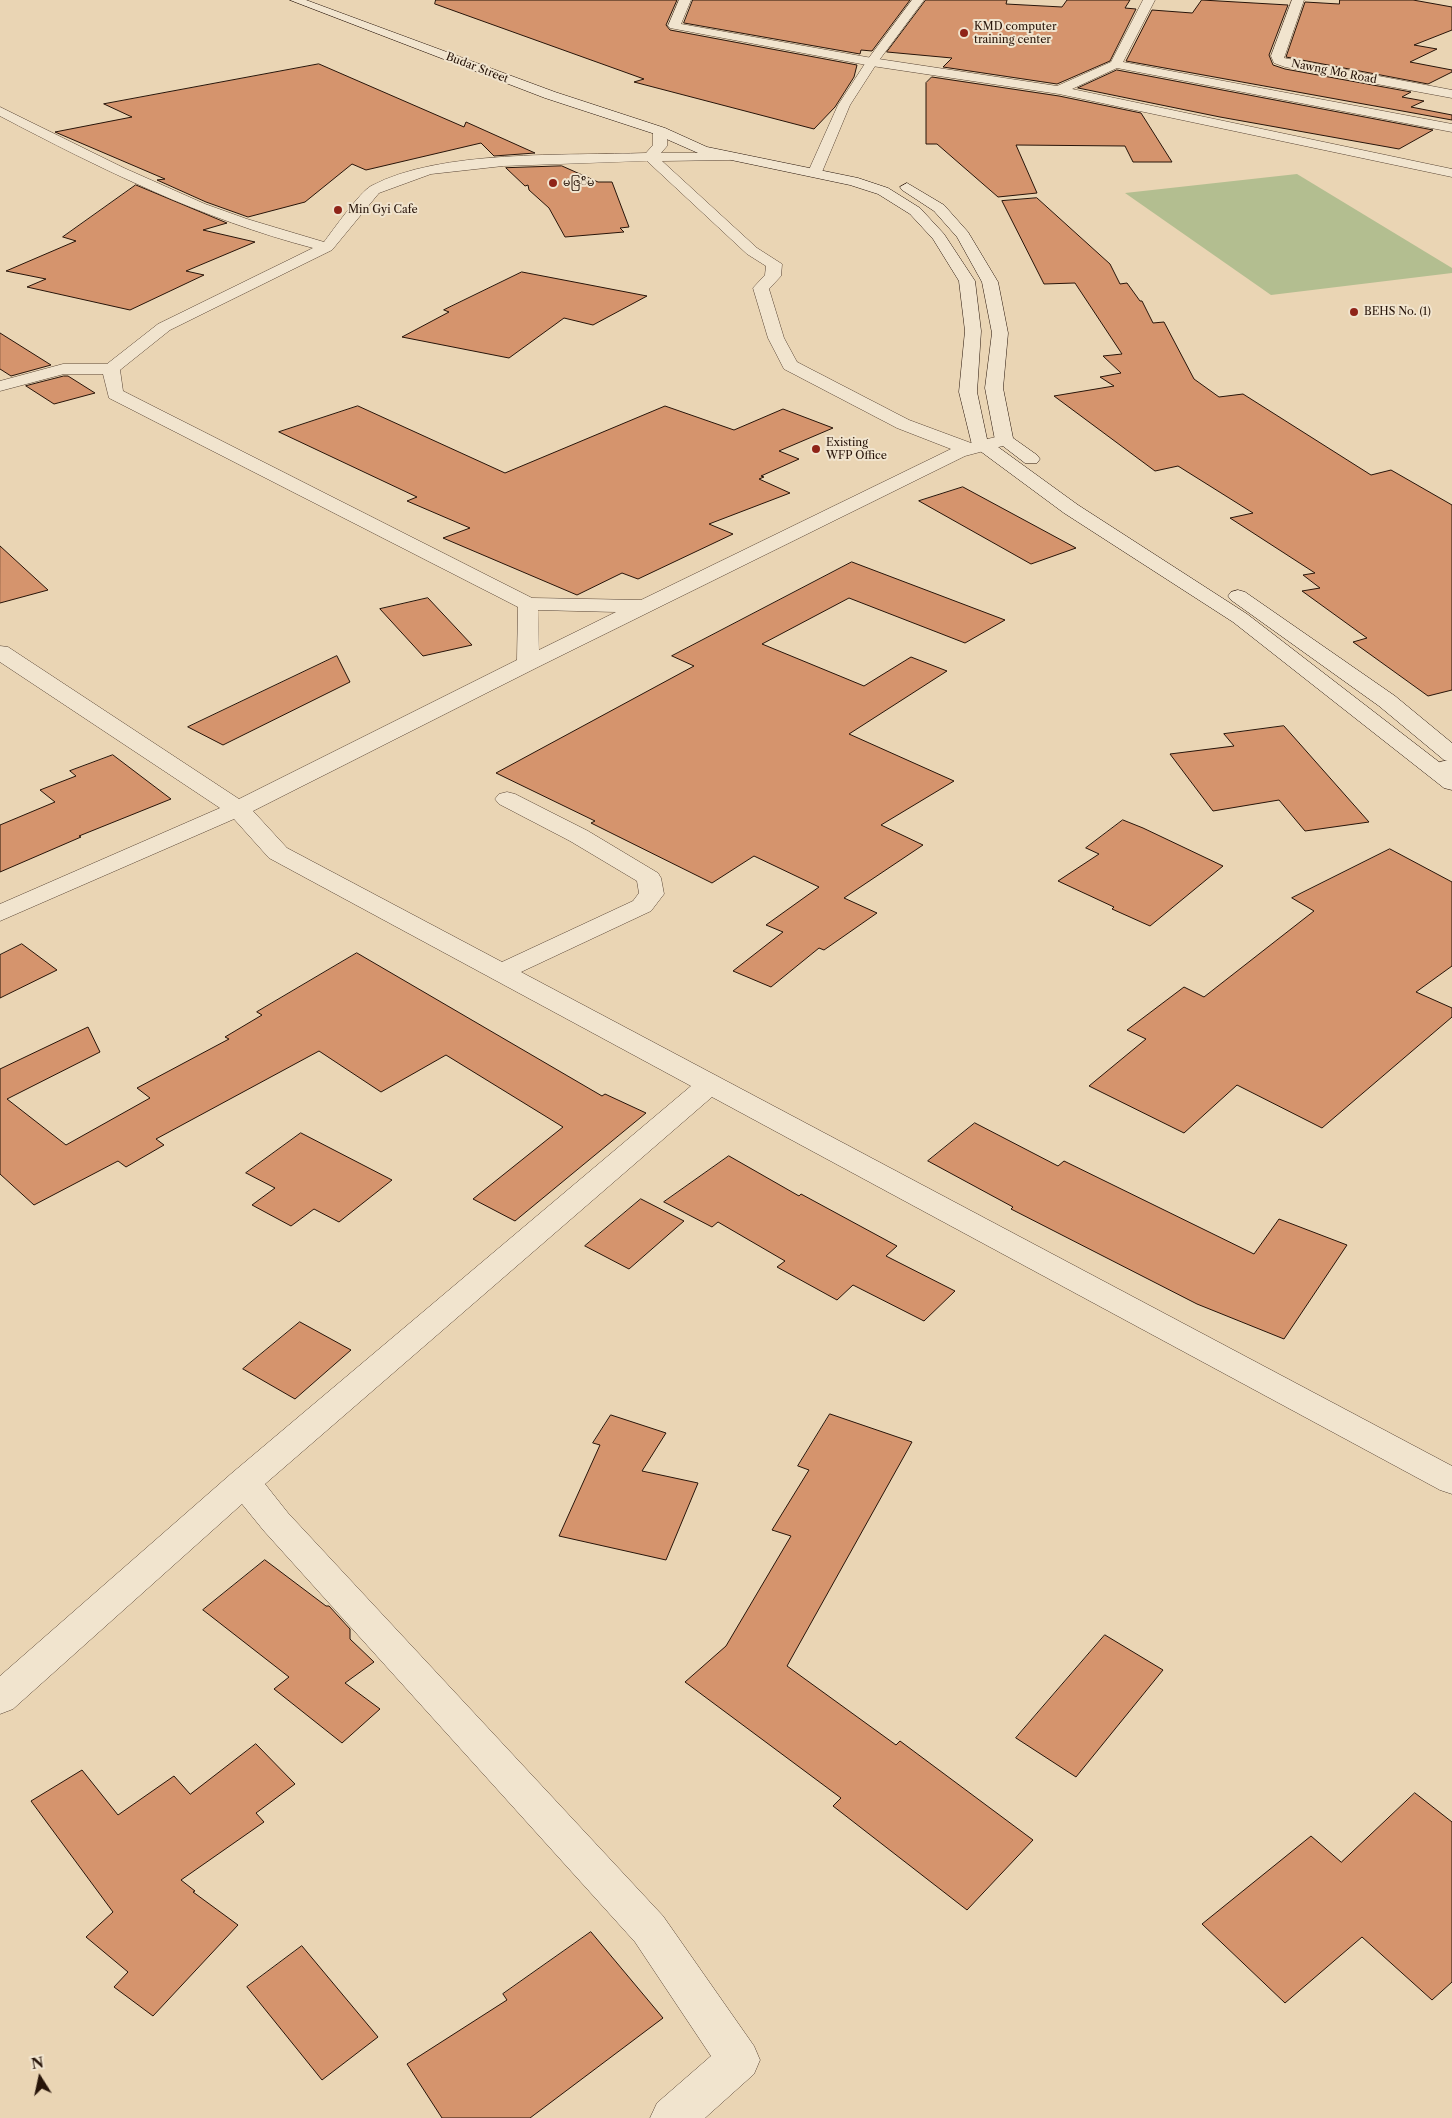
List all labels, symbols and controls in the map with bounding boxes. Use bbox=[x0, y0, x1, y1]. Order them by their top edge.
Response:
place label: KMD computer training center bbox=[974, 20, 1057, 46]
marker: KMD computer training center bbox=[958, 27, 970, 39]
street label: Budar Street bbox=[444, 50, 510, 86]
street label: Nawng Mo Road bbox=[1290, 57, 1378, 87]
place label: မဇြ်ိမ bbox=[563, 176, 594, 190]
marker: မဇြ်ိမ bbox=[547, 177, 559, 189]
place label: Min Gyi Cafe bbox=[348, 203, 418, 217]
marker: Min Gyi Cafe bbox=[332, 204, 344, 216]
place label: BEHS No. (1) bbox=[1364, 305, 1431, 319]
marker: BEHS No. (1) bbox=[1348, 306, 1360, 318]
place label: Existing WFP Office bbox=[826, 436, 887, 462]
marker: Existing WFP Office bbox=[810, 443, 822, 455]
north arrow bbox=[15, 2053, 65, 2103]
text: N bbox=[30, 2053, 45, 2073]

